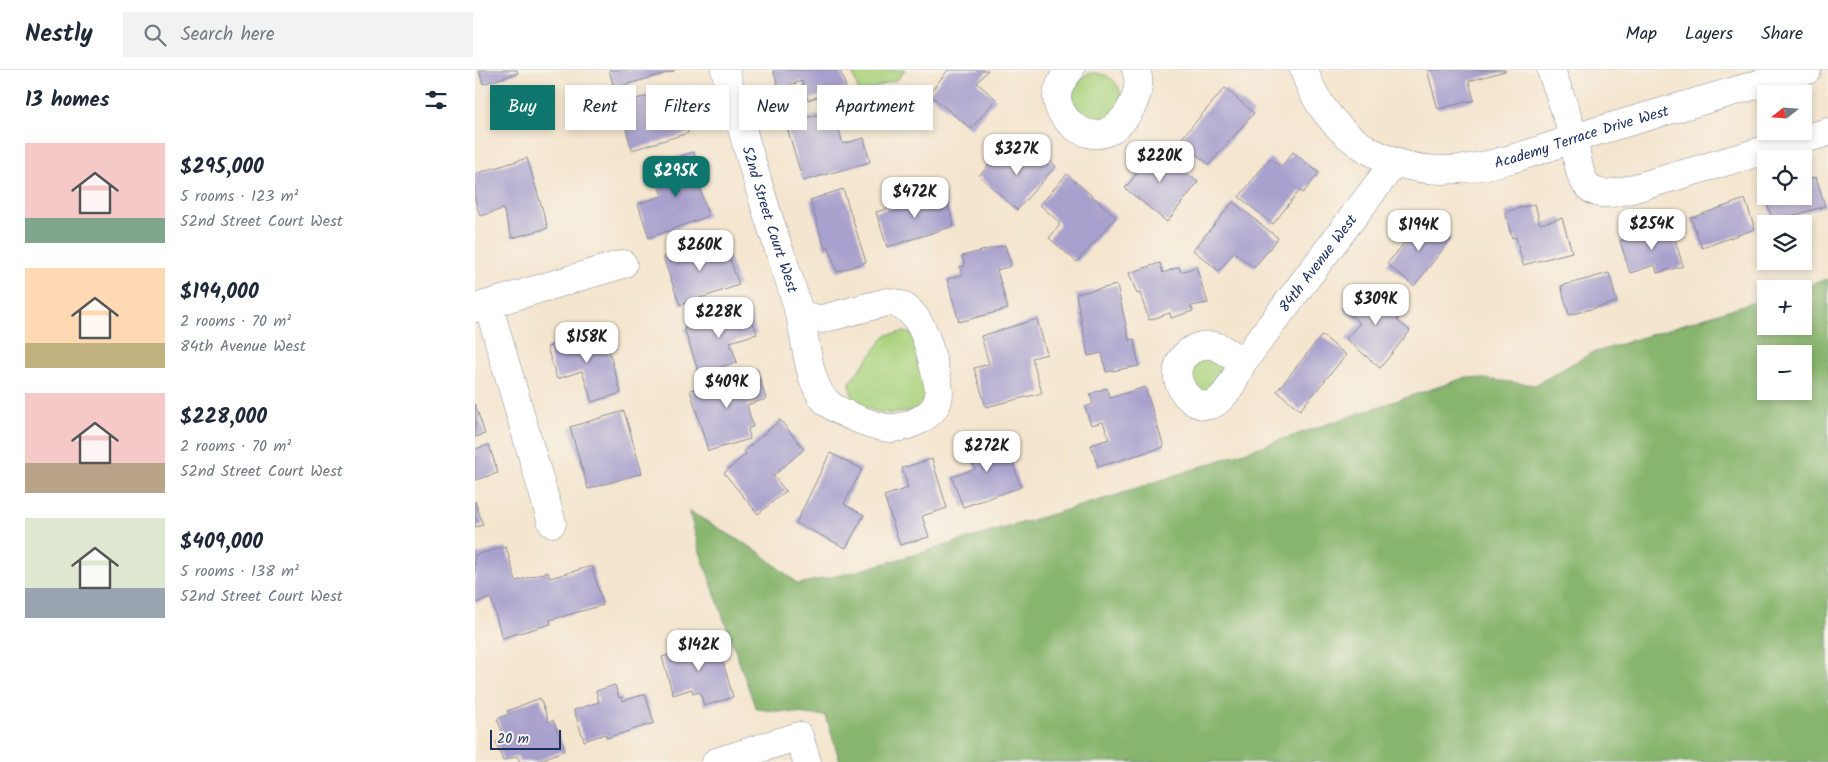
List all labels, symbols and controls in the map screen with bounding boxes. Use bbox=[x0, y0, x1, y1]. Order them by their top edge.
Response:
search box bbox=[123, 12, 473, 57]
text: Nestly bbox=[25, 15, 93, 54]
text: Search here bbox=[181, 20, 274, 50]
text: Map bbox=[1626, 20, 1657, 49]
text: Layers bbox=[1685, 20, 1733, 49]
text: Share bbox=[1761, 20, 1803, 49]
icon: search bbox=[141, 21, 169, 49]
text: 13 homes bbox=[25, 84, 110, 117]
chip: Buy bbox=[490, 85, 555, 130]
chip: Rent bbox=[565, 85, 636, 130]
chip: Filters bbox=[646, 85, 729, 130]
chip: New bbox=[739, 85, 807, 130]
chip: Apartment bbox=[817, 85, 933, 130]
north arrow bbox=[1757, 85, 1813, 140]
map controls bbox=[1757, 85, 1812, 400]
icon: filters bbox=[422, 86, 450, 114]
street label: Academy Terrace Drive West bbox=[1492, 100, 1672, 176]
pin: $327K bbox=[982, 134, 1052, 176]
text: $327K bbox=[995, 137, 1039, 162]
pin: $220K bbox=[1125, 140, 1195, 183]
street label: 52nd Street Court West bbox=[735, 143, 804, 296]
text: $220K bbox=[1137, 144, 1183, 169]
button: locate bbox=[1757, 150, 1812, 205]
text: $295,000 bbox=[180, 151, 264, 184]
pin: $295K bbox=[641, 156, 711, 198]
text: $295K bbox=[654, 159, 698, 184]
icon: home bbox=[65, 163, 125, 223]
pin: $472K bbox=[880, 176, 950, 219]
text: $472K bbox=[893, 180, 937, 205]
text: 5 rooms · 123 m² bbox=[180, 184, 299, 209]
pin: $254K bbox=[1617, 208, 1687, 251]
text: 52nd Street Court West bbox=[180, 209, 343, 234]
street label: 84th Avenue West bbox=[1273, 210, 1364, 318]
pin: $194K bbox=[1384, 210, 1454, 252]
text: $254K bbox=[1629, 212, 1675, 237]
text: $194K bbox=[1399, 213, 1439, 238]
button: layers bbox=[1757, 215, 1812, 270]
pin: $260K bbox=[665, 230, 735, 272]
text: $260K bbox=[677, 233, 723, 258]
text: $194,000 bbox=[180, 276, 259, 309]
button: + bbox=[1757, 280, 1812, 335]
pin: $309K bbox=[1341, 284, 1411, 326]
text: $309K bbox=[1354, 287, 1398, 312]
icon: home bbox=[65, 288, 125, 348]
pin: $228K bbox=[684, 296, 754, 339]
text: $228K bbox=[695, 300, 743, 325]
text: 2 rooms · 70 m² bbox=[180, 309, 291, 334]
pin: $158K bbox=[552, 322, 622, 364]
text: $158K bbox=[566, 325, 608, 350]
text: 84th Avenue West bbox=[180, 334, 306, 359]
button: − bbox=[1757, 345, 1812, 400]
pin: $409K bbox=[692, 366, 762, 409]
text: $409K bbox=[705, 370, 749, 395]
text: $228,000 bbox=[180, 401, 267, 434]
icon: home bbox=[65, 413, 125, 473]
pin: $272K bbox=[952, 430, 1022, 473]
text: 2 rooms · 70 m² bbox=[180, 434, 291, 459]
text: $272K bbox=[964, 434, 1010, 459]
text: 52nd Street Court West bbox=[180, 459, 343, 484]
text: $409,000 bbox=[180, 526, 263, 559]
icon: home bbox=[65, 538, 125, 598]
text: 5 rooms · 138 m² bbox=[180, 559, 299, 584]
text: 52nd Street Court West bbox=[180, 584, 343, 609]
pin: $142K bbox=[664, 630, 734, 672]
text: $142K bbox=[678, 633, 720, 658]
scale bar bbox=[490, 727, 561, 750]
text: 20 m bbox=[497, 728, 529, 750]

